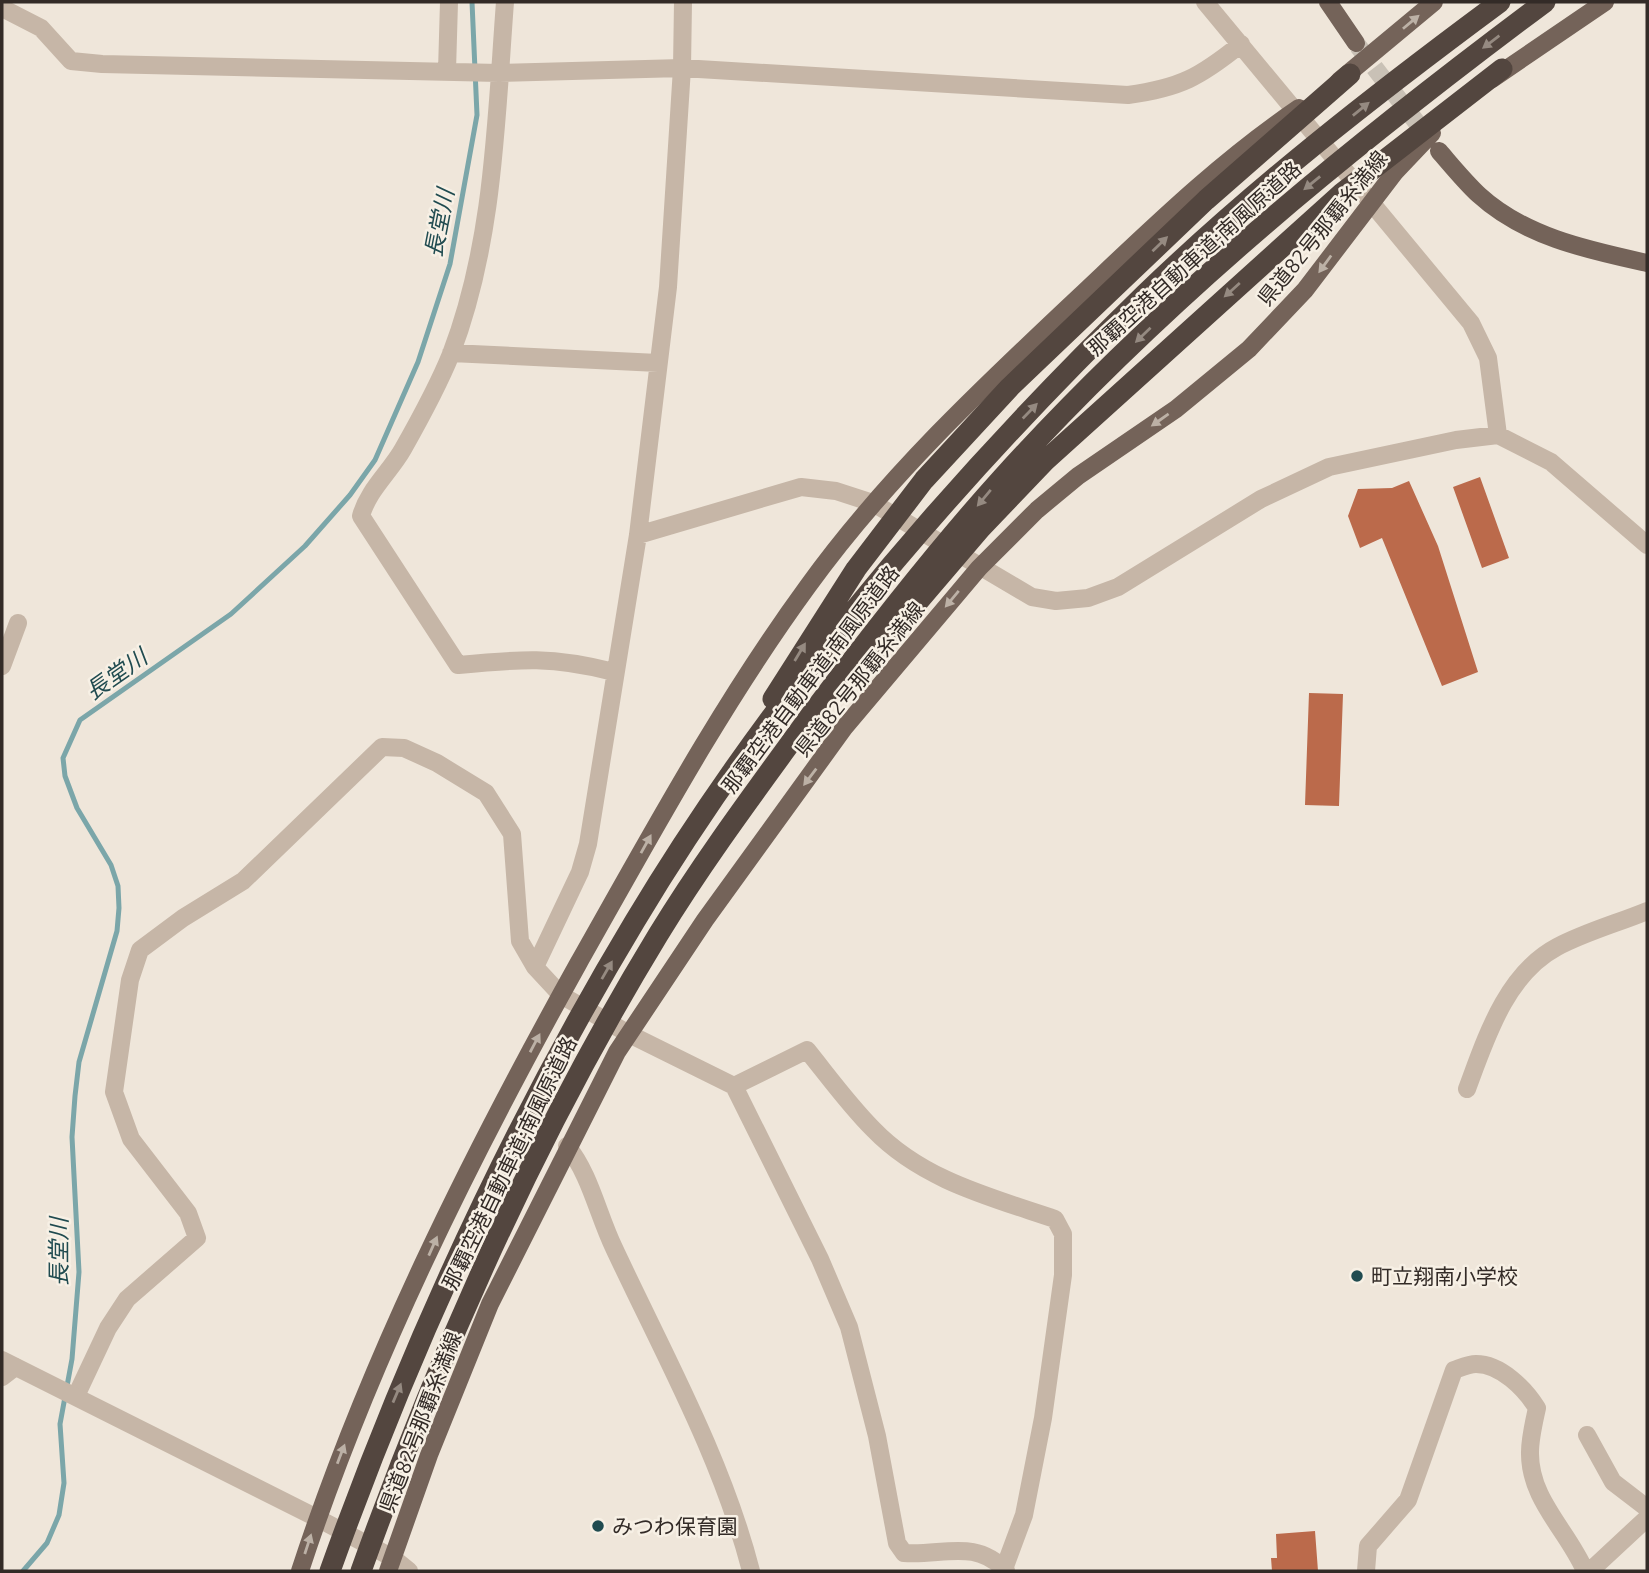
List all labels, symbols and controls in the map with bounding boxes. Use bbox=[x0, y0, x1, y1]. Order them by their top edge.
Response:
one-way arrow bbox=[1402, 15, 1419, 30]
one-way arrow bbox=[1482, 35, 1500, 49]
one-way arrow bbox=[1352, 102, 1369, 117]
street label: 県道82号那覇糸満線 bbox=[1252, 146, 1392, 310]
street label: 那覇空港自動車道;南風原道路 bbox=[1083, 156, 1305, 360]
one-way arrow bbox=[1303, 175, 1321, 190]
water label: 長堂川 bbox=[420, 184, 458, 259]
one-way arrow bbox=[1151, 236, 1168, 252]
one-way arrow bbox=[1318, 255, 1332, 273]
one-way arrow bbox=[1224, 282, 1241, 298]
one-way arrow bbox=[1134, 326, 1151, 343]
one-way arrow bbox=[1021, 402, 1038, 419]
one-way arrow bbox=[1151, 413, 1169, 427]
one-way arrow bbox=[977, 489, 992, 507]
street label: 那覇空港自動車道;南風原道路 bbox=[717, 561, 903, 797]
one-way arrow bbox=[945, 591, 960, 608]
street label: 県道82号那覇糸満線 bbox=[789, 597, 929, 761]
water label: 長堂川 bbox=[81, 642, 154, 704]
one-way arrow bbox=[794, 643, 807, 662]
one-way arrow bbox=[803, 768, 817, 786]
one-way arrow bbox=[640, 834, 652, 853]
one-way arrow bbox=[601, 960, 613, 979]
street label: 那覇空港自動車道;南風原道路 bbox=[437, 1033, 581, 1293]
one-way arrow bbox=[529, 1033, 541, 1052]
water label: 長堂川 bbox=[46, 1215, 71, 1287]
one-way arrow bbox=[428, 1235, 439, 1256]
place label: 町立翔南小学校 bbox=[1371, 1264, 1518, 1288]
marker: 町立翔南小学校 bbox=[1349, 1268, 1365, 1284]
street label: 県道82号那覇糸満線 bbox=[374, 1328, 466, 1516]
one-way arrow bbox=[392, 1382, 403, 1403]
one-way arrow bbox=[336, 1443, 347, 1464]
place label: みつわ保育園 bbox=[612, 1514, 738, 1538]
marker: みつわ保育園 bbox=[590, 1518, 606, 1534]
one-way arrow bbox=[304, 1534, 314, 1555]

